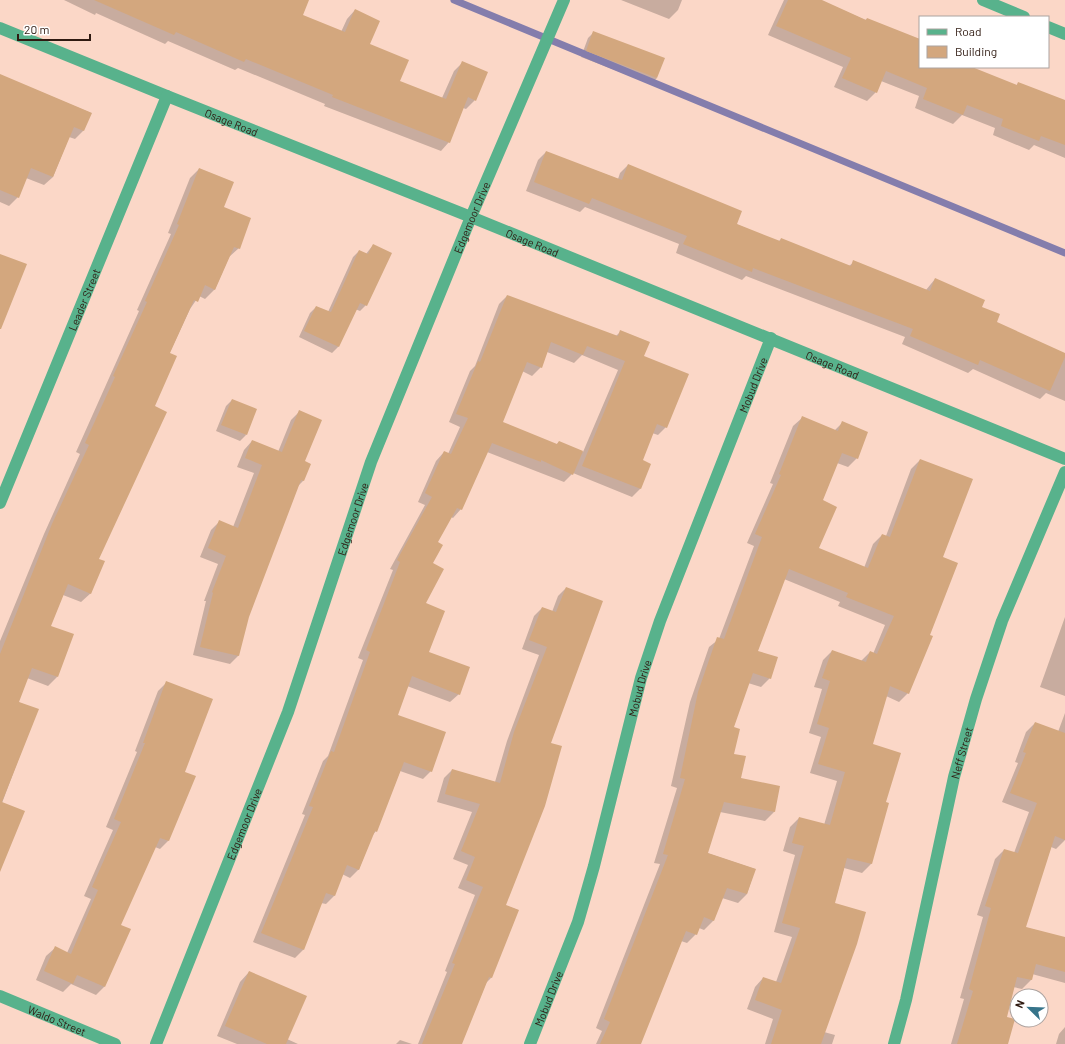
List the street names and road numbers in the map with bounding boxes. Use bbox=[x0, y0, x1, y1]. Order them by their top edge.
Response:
street label: Osage Road bbox=[203, 105, 260, 138]
street label: Edgemoor Drive bbox=[450, 180, 492, 255]
street label: Osage Road bbox=[504, 225, 561, 259]
street label: Leader Street bbox=[65, 267, 102, 332]
street label: Osage Road bbox=[804, 348, 861, 381]
street label: Mobud Drive bbox=[736, 355, 769, 414]
street label: Edgemoor Drive bbox=[334, 480, 370, 557]
street label: Mobud Drive bbox=[625, 658, 653, 718]
street label: Neff Street bbox=[947, 725, 974, 780]
street label: Edgemoor Drive bbox=[223, 786, 264, 862]
street label: Mobud Drive bbox=[531, 969, 565, 1028]
street label: Waldo Street bbox=[26, 1002, 88, 1038]

